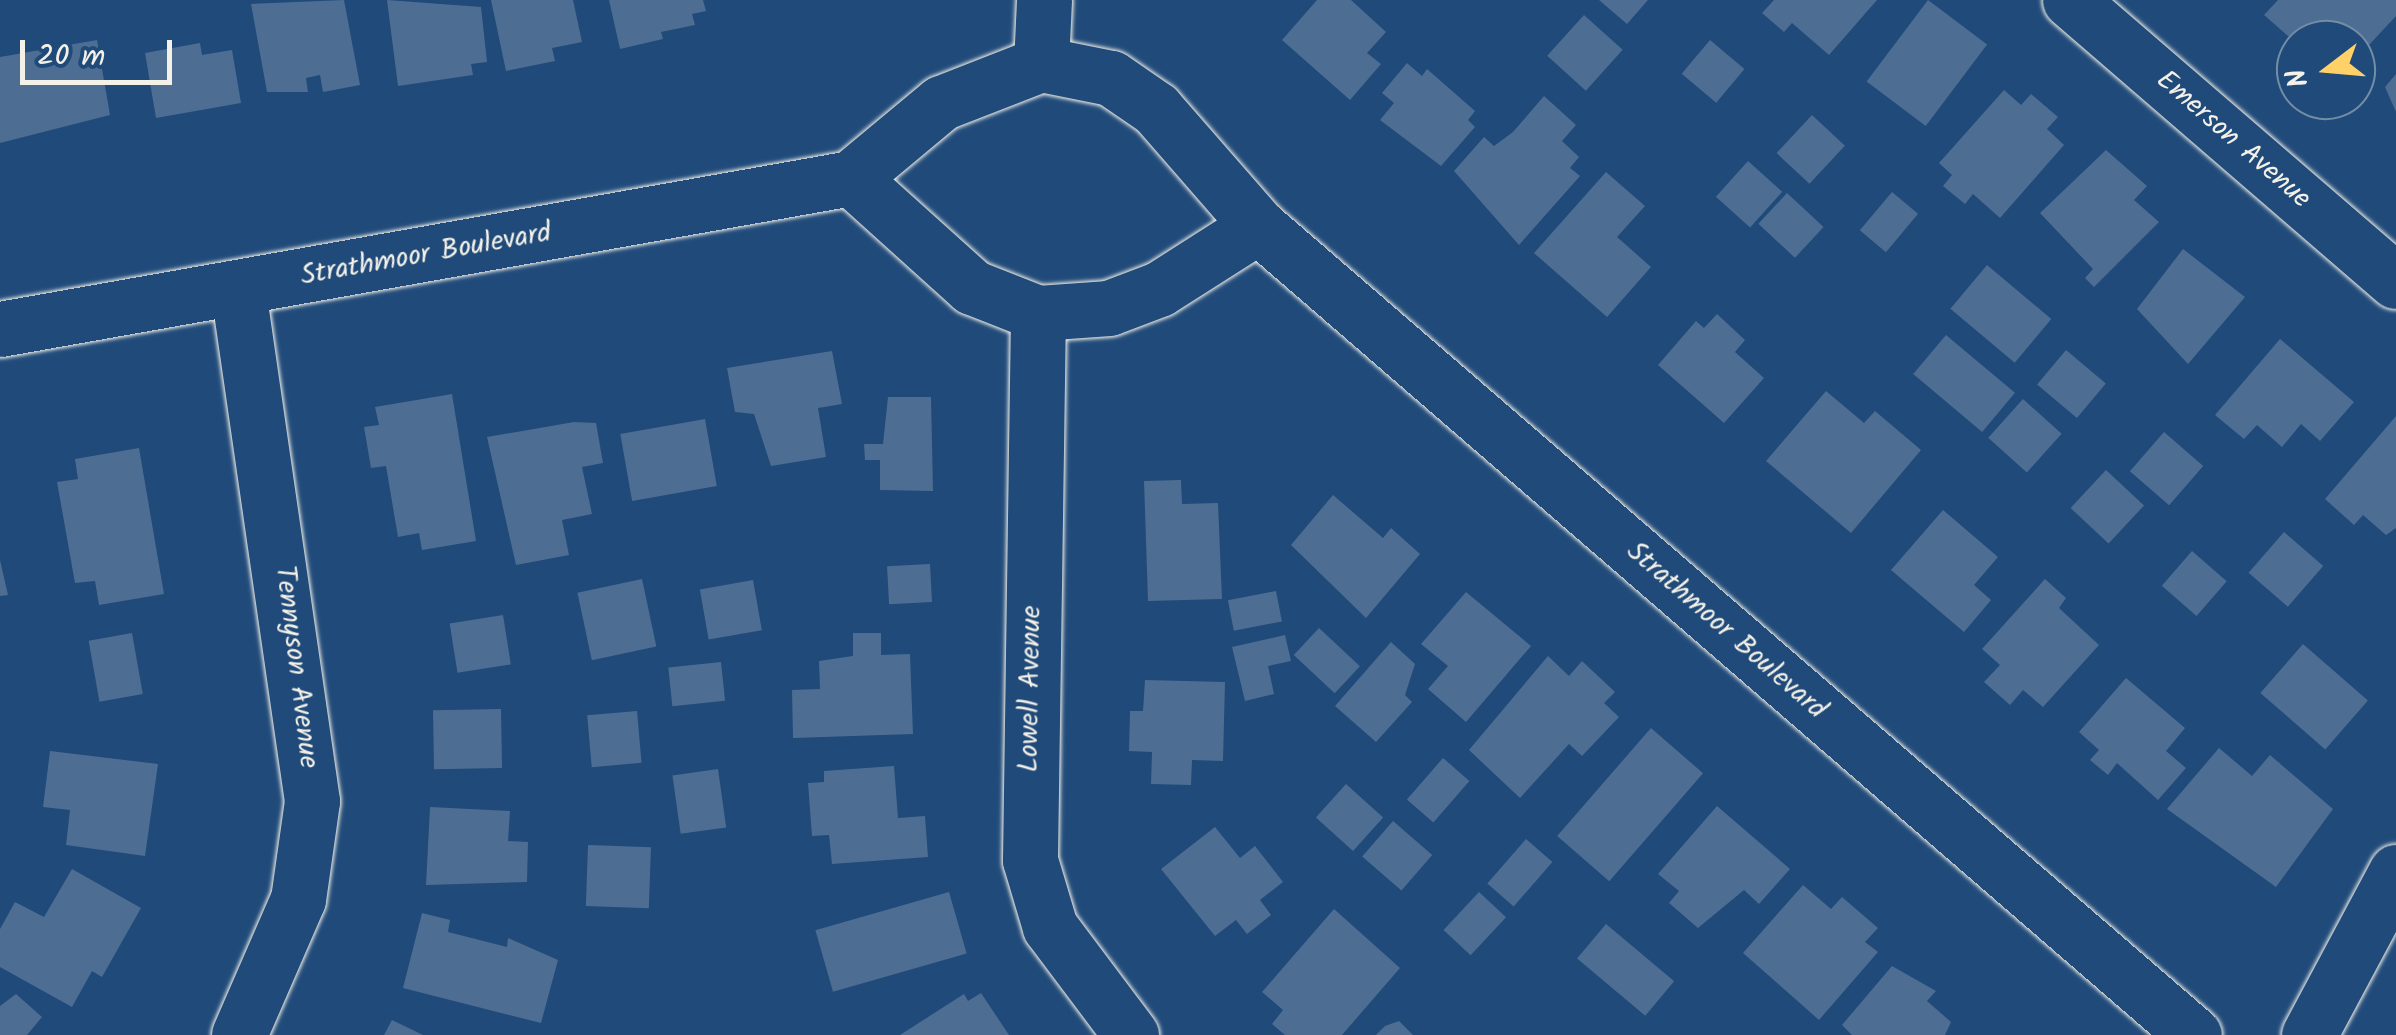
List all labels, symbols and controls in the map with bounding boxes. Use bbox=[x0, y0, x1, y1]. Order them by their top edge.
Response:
scale bar bbox=[25, 20, 178, 82]
north arrow bbox=[2276, 20, 2376, 120]
text: 20 m bbox=[37, 33, 105, 81]
text: N bbox=[2275, 63, 2323, 93]
street label: Emerson Avenue bbox=[2149, 64, 2317, 216]
street label: Strathmoor Boulevard bbox=[298, 216, 554, 294]
street label: Strathmoor Boulevard bbox=[1619, 535, 1833, 727]
street label: Tennyson Avenue bbox=[267, 564, 325, 770]
street label: Lowell Avenue bbox=[1013, 605, 1049, 773]

